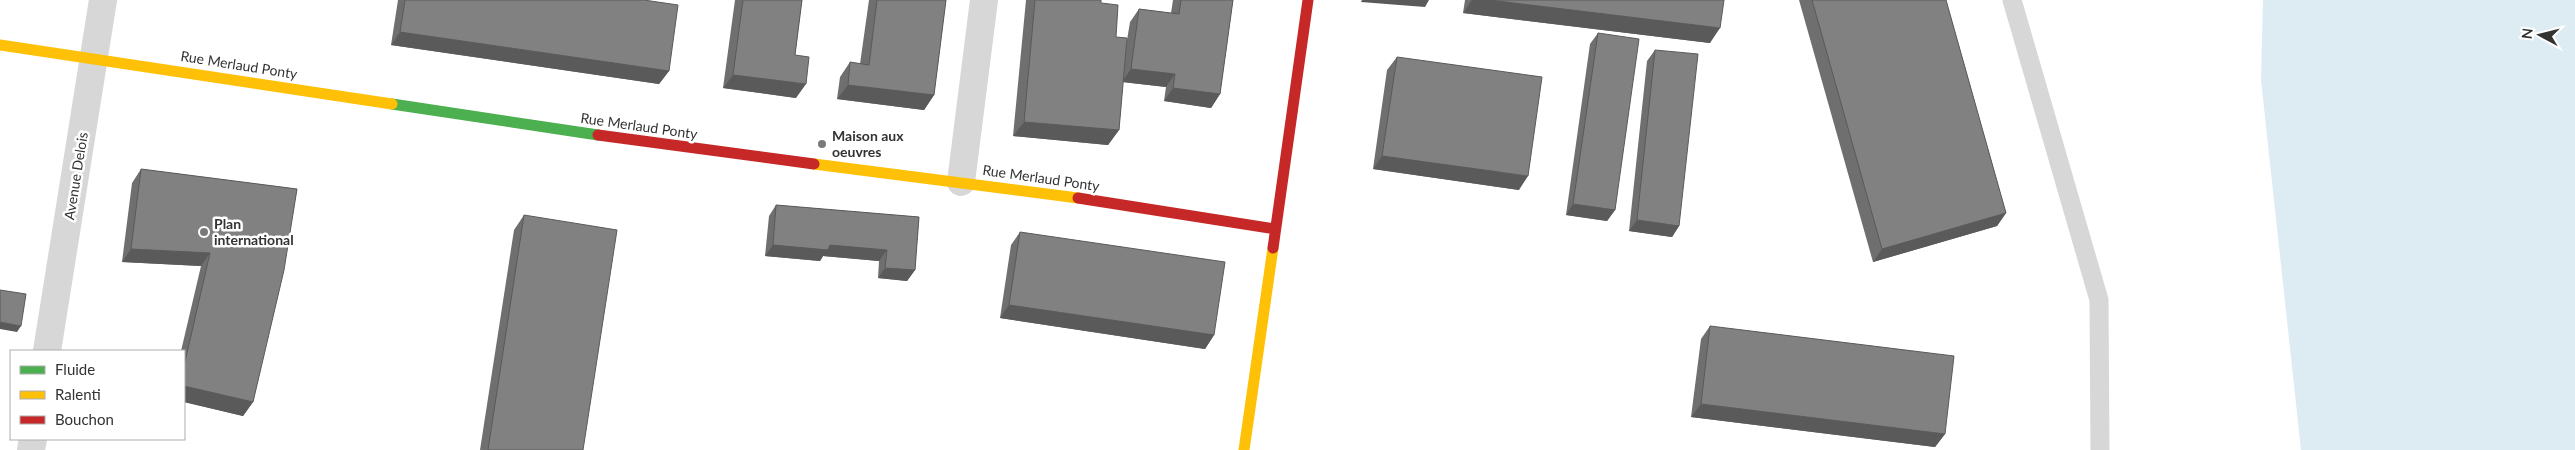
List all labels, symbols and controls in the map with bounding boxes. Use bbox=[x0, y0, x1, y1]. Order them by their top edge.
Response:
north arrow bbox=[2515, 10, 2565, 60]
text: N bbox=[2518, 27, 2536, 40]
street label: Rue Merlaud Ponty bbox=[179, 47, 299, 82]
street label: Rue Merlaud Ponty bbox=[579, 109, 699, 142]
place label: Maison aux oeuvres bbox=[832, 127, 904, 160]
street label: Avenue Delois bbox=[60, 131, 91, 221]
marker: Maison aux oeuvres bbox=[816, 138, 828, 150]
street label: Rue Merlaud Ponty bbox=[981, 161, 1101, 194]
place label: Plan international bbox=[214, 215, 294, 248]
marker: Plan international bbox=[198, 226, 210, 238]
legend bbox=[10, 350, 185, 440]
text: Fluide bbox=[55, 360, 95, 378]
text: Ralenti bbox=[55, 385, 101, 403]
text: Bouchon bbox=[55, 410, 114, 428]

